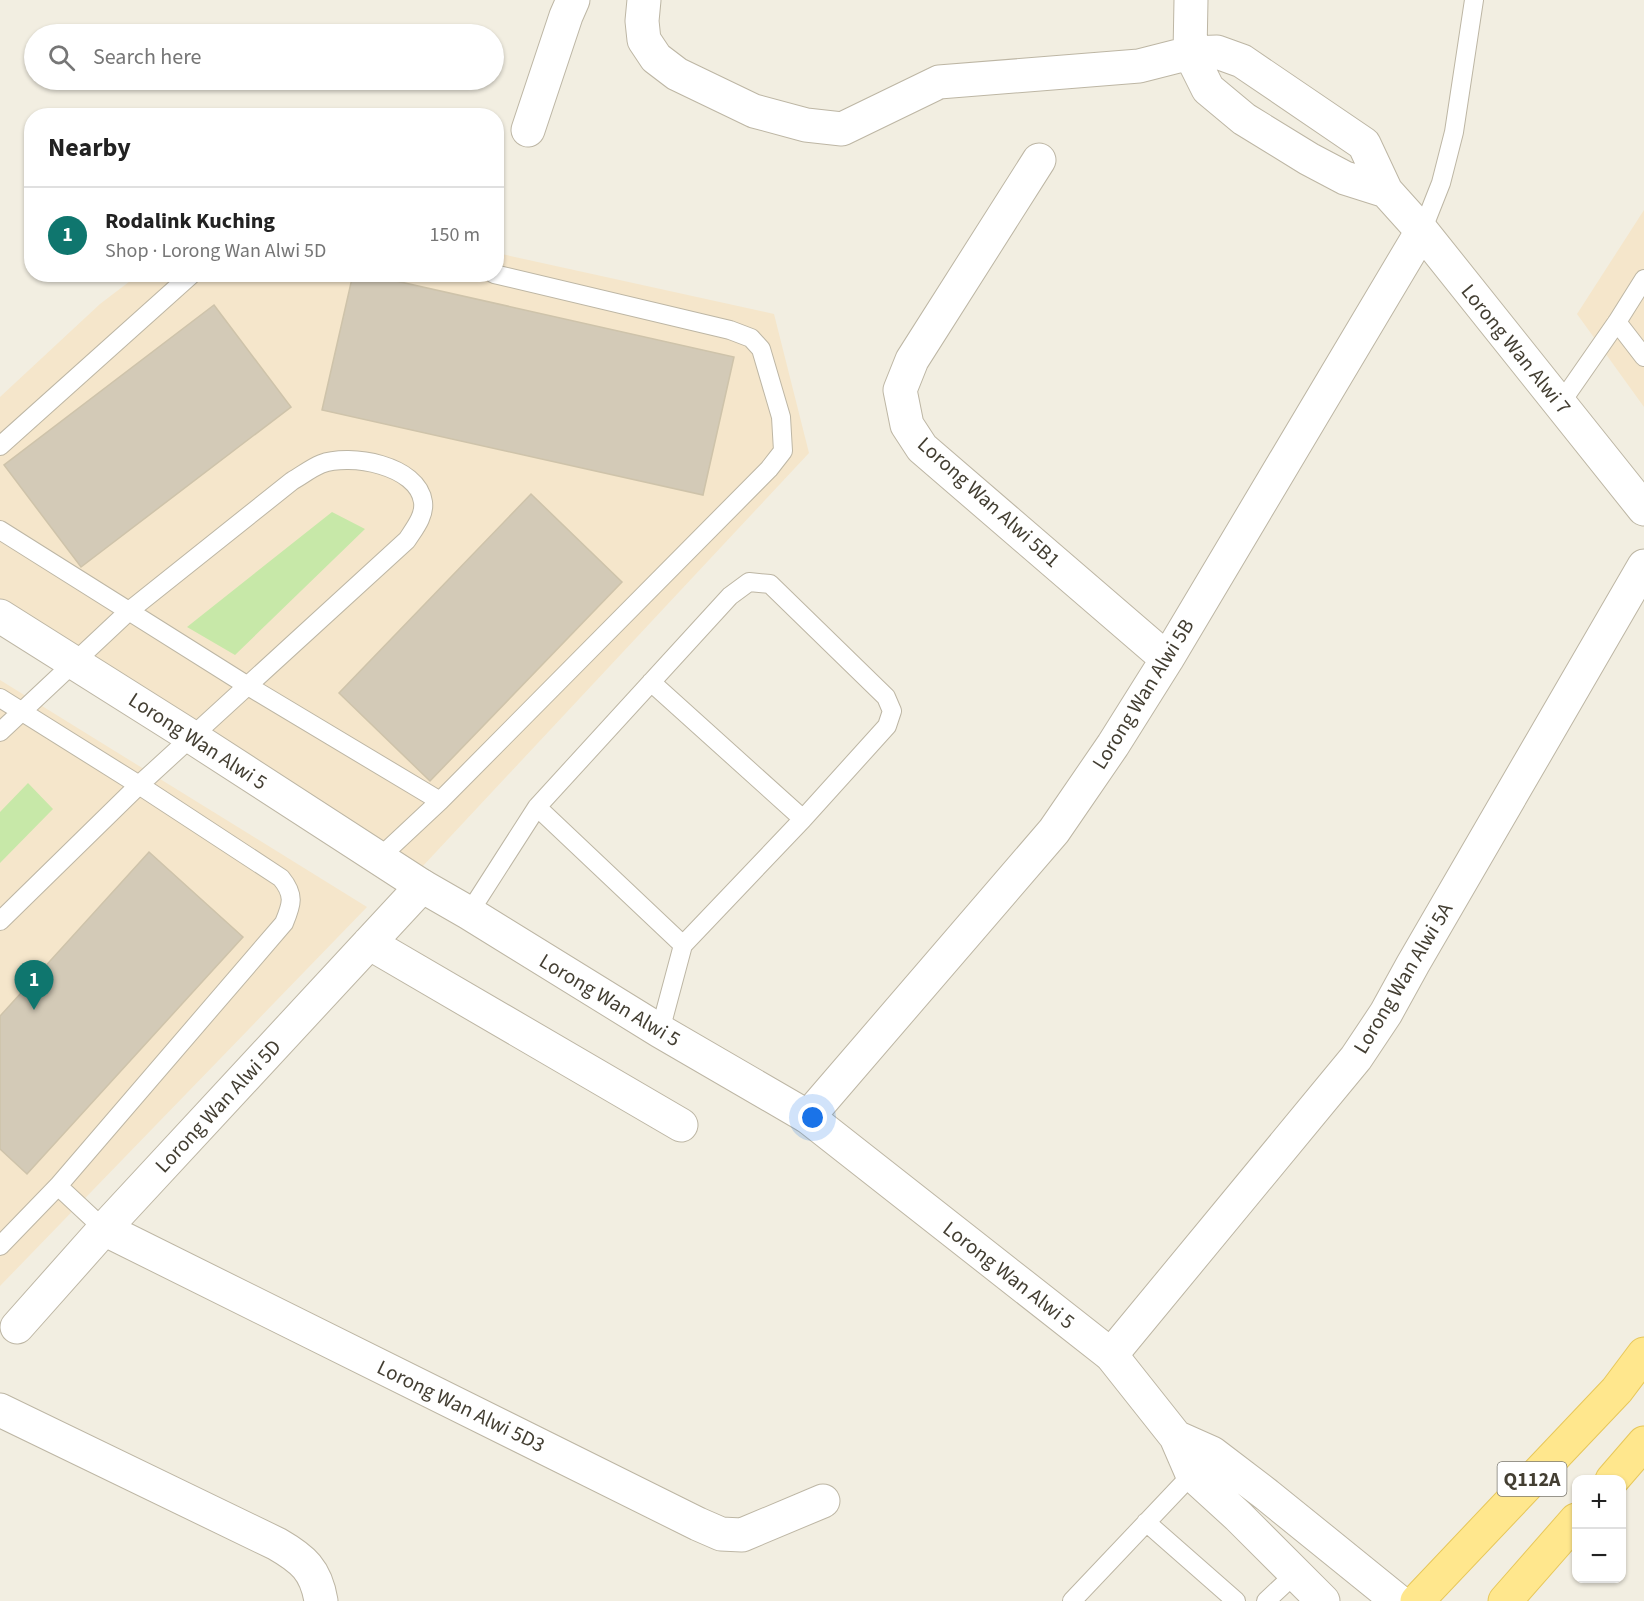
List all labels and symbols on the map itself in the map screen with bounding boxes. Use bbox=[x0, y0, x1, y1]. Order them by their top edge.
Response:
street label: Lorong Wan Alwi 7 bbox=[1454, 277, 1578, 421]
street label: Lorong Wan Alwi 5B1 bbox=[911, 430, 1067, 574]
street label: Lorong Wan Alwi 5B bbox=[1085, 613, 1201, 775]
street label: Lorong Wan Alwi 5 bbox=[123, 685, 273, 797]
street label: Lorong Wan Alwi 5A bbox=[1346, 896, 1460, 1059]
street label: Lorong Wan Alwi 5 bbox=[534, 946, 686, 1054]
pin: 1 bbox=[15, 960, 54, 1010]
street label: Lorong Wan Alwi 5D bbox=[148, 1032, 288, 1180]
your location bbox=[798, 1103, 827, 1132]
street label: Lorong Wan Alwi 5 bbox=[937, 1214, 1081, 1336]
street label: Lorong Wan Alwi 5D3 bbox=[372, 1352, 550, 1460]
road number: Q112A bbox=[1498, 1462, 1567, 1496]

